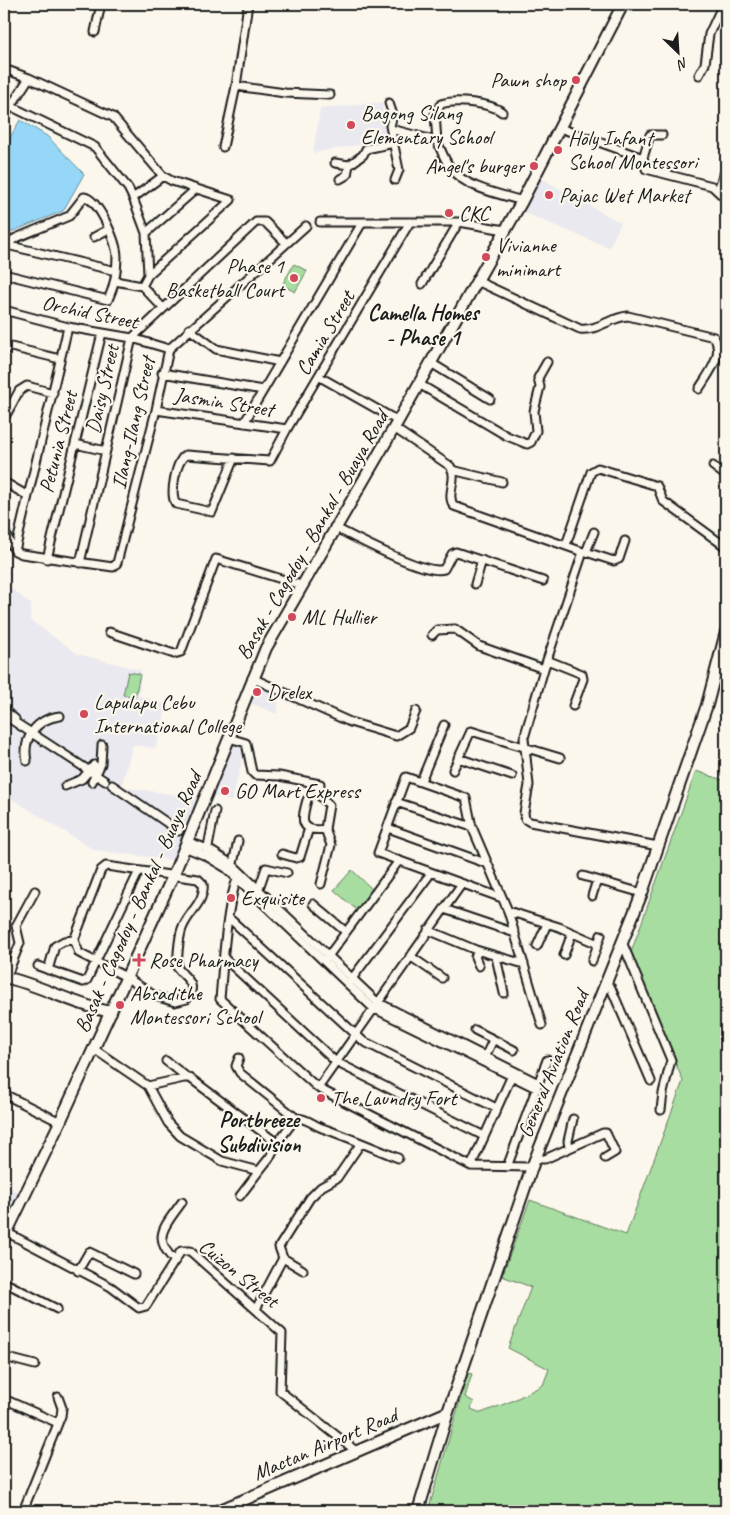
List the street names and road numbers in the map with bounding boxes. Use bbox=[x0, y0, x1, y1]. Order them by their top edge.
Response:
street label: Camia Street bbox=[290, 284, 361, 380]
street label: Orchid Street bbox=[40, 289, 142, 335]
street label: Daisy Street bbox=[79, 340, 125, 436]
street label: Ilang-Ilang Street bbox=[105, 352, 161, 491]
street label: Jasmin Street bbox=[172, 381, 278, 423]
street label: Petunia Street bbox=[33, 386, 84, 496]
street label: Basak - Cagodoy - Bankal - Buaya Road bbox=[230, 403, 396, 664]
street label: Basak - Cagodoy - Bankal - Buaya Road bbox=[69, 764, 209, 1036]
street label: General Aviation Road bbox=[512, 983, 596, 1141]
street label: Cuizon Street bbox=[194, 1233, 286, 1314]
street label: Mactan Airport Road bbox=[249, 1400, 404, 1486]

